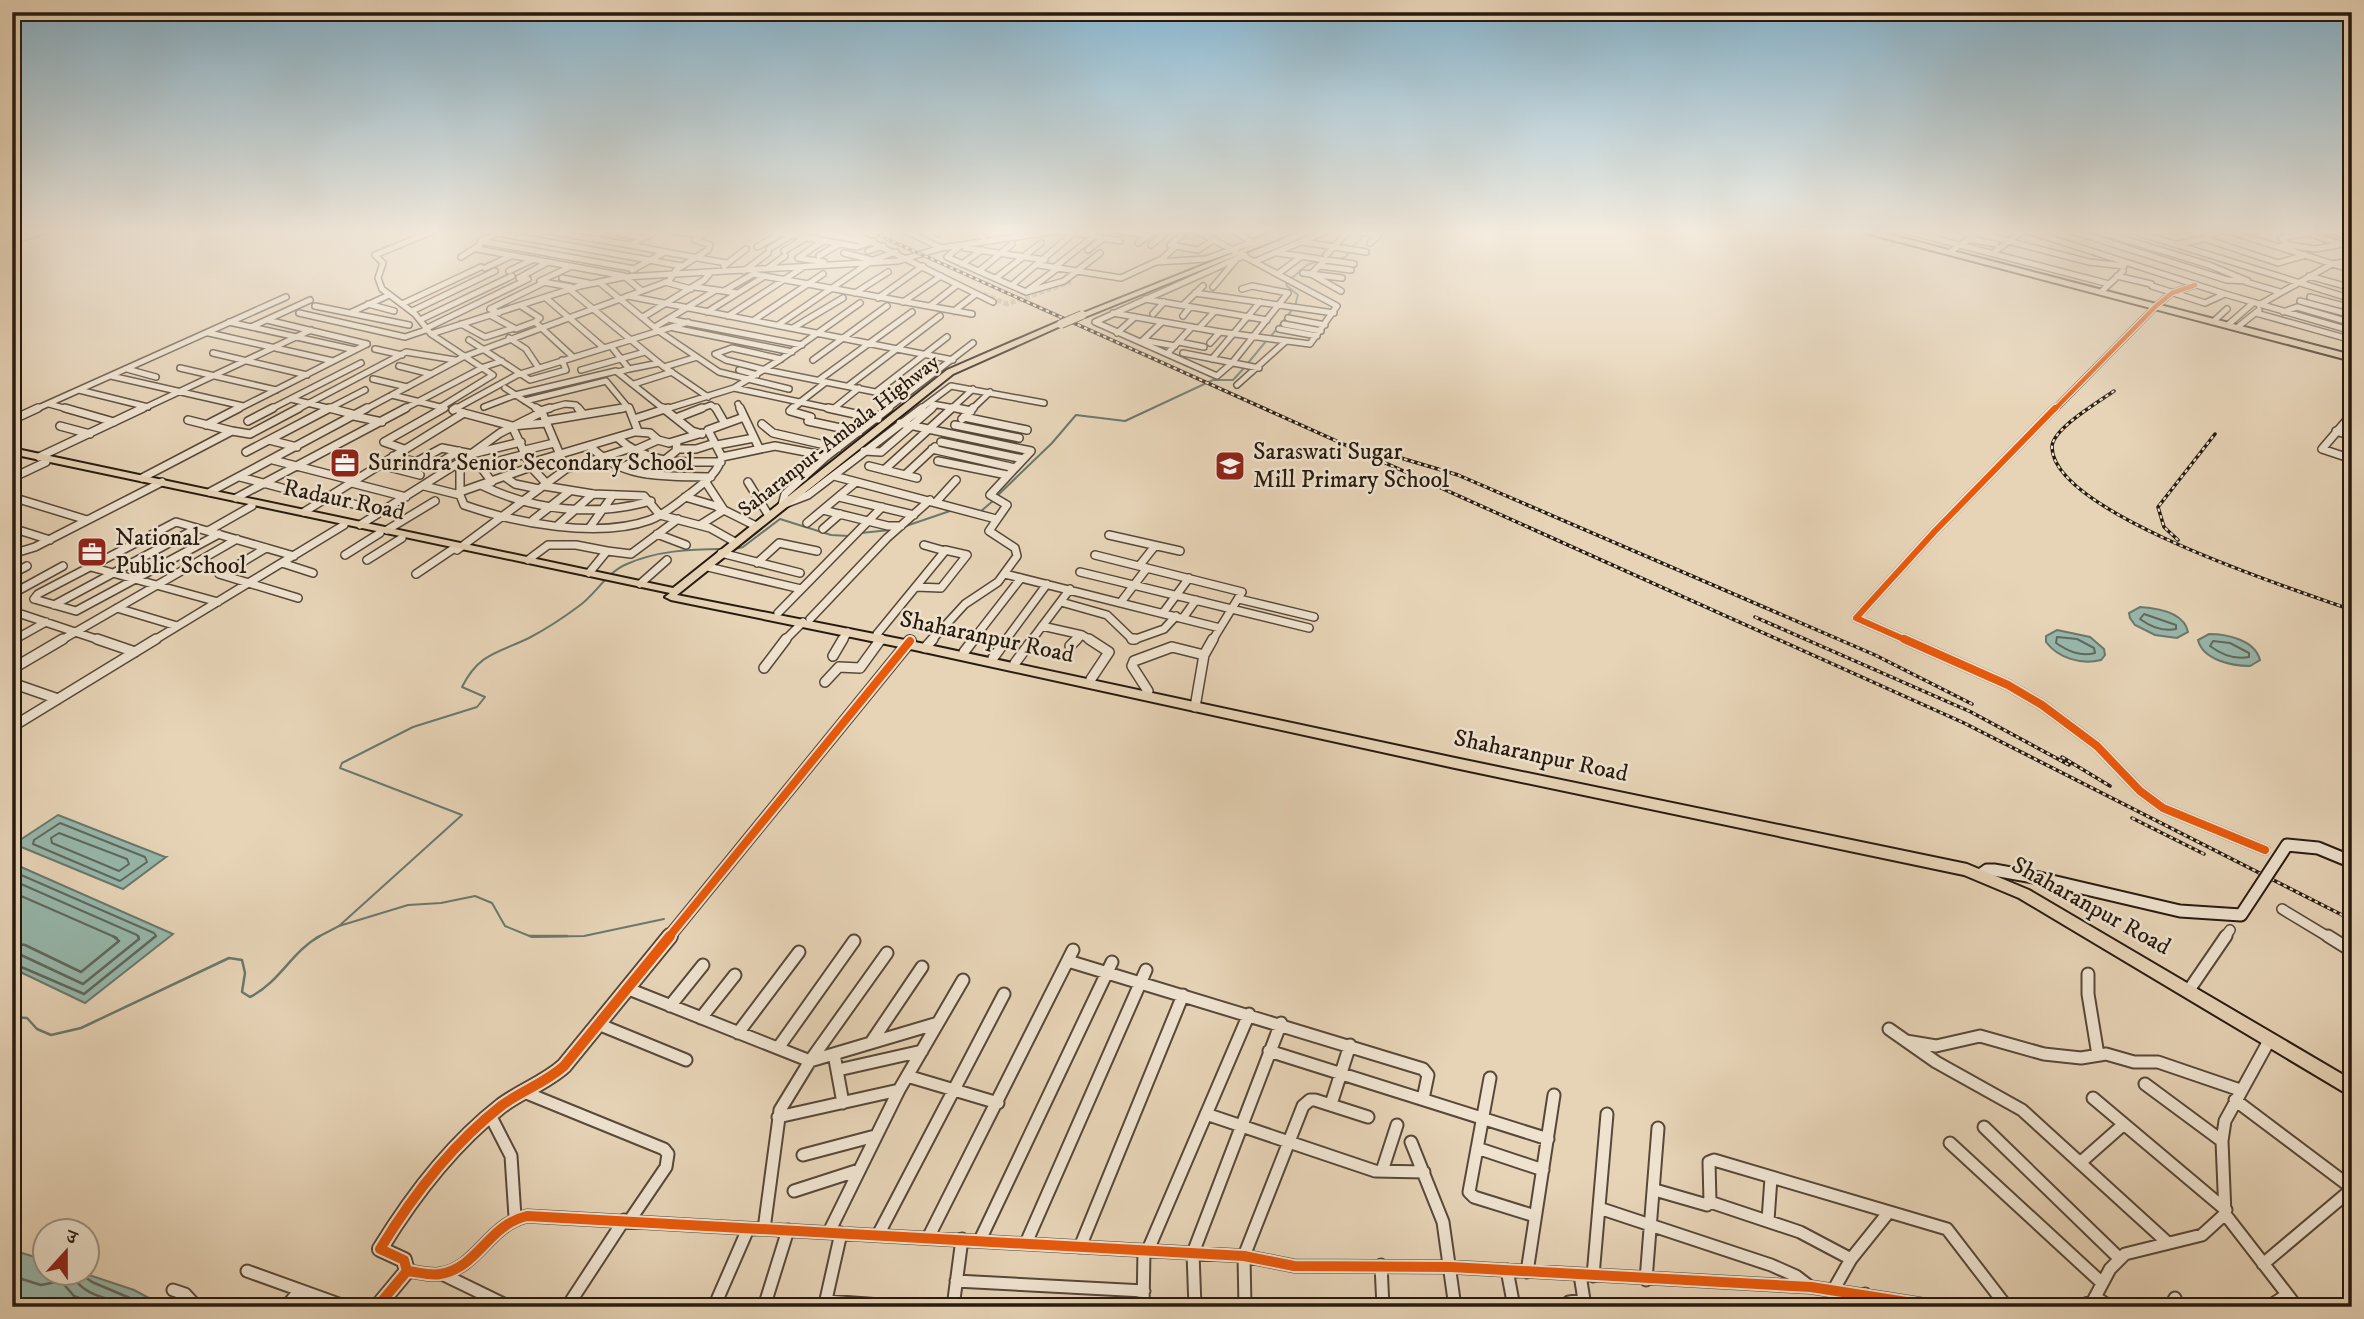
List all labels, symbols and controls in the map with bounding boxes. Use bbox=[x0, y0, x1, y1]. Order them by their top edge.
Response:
street label: Saharanpur-Ambala Highway bbox=[733, 349, 946, 523]
place label: Saraswati Sugar Mill Primary School bbox=[1253, 437, 1450, 495]
office icon: Surindra Senior Secondary School bbox=[328, 446, 362, 480]
place label: Surindra Senior Secondary School bbox=[368, 448, 694, 478]
school or university icon: Saraswati Sugar Mill Primary School bbox=[1213, 449, 1247, 483]
street label: Radaur Road bbox=[280, 472, 408, 528]
place label: National Public School bbox=[115, 523, 247, 581]
office icon: National Public School bbox=[75, 535, 109, 569]
street label: Shaharanpur Road bbox=[897, 604, 1077, 670]
street label: Shaharanpur Road bbox=[1451, 723, 1631, 789]
street label: Shaharanpur Road bbox=[2006, 850, 2176, 962]
north arrow bbox=[32, 1218, 102, 1288]
text: उ bbox=[61, 1224, 81, 1250]

